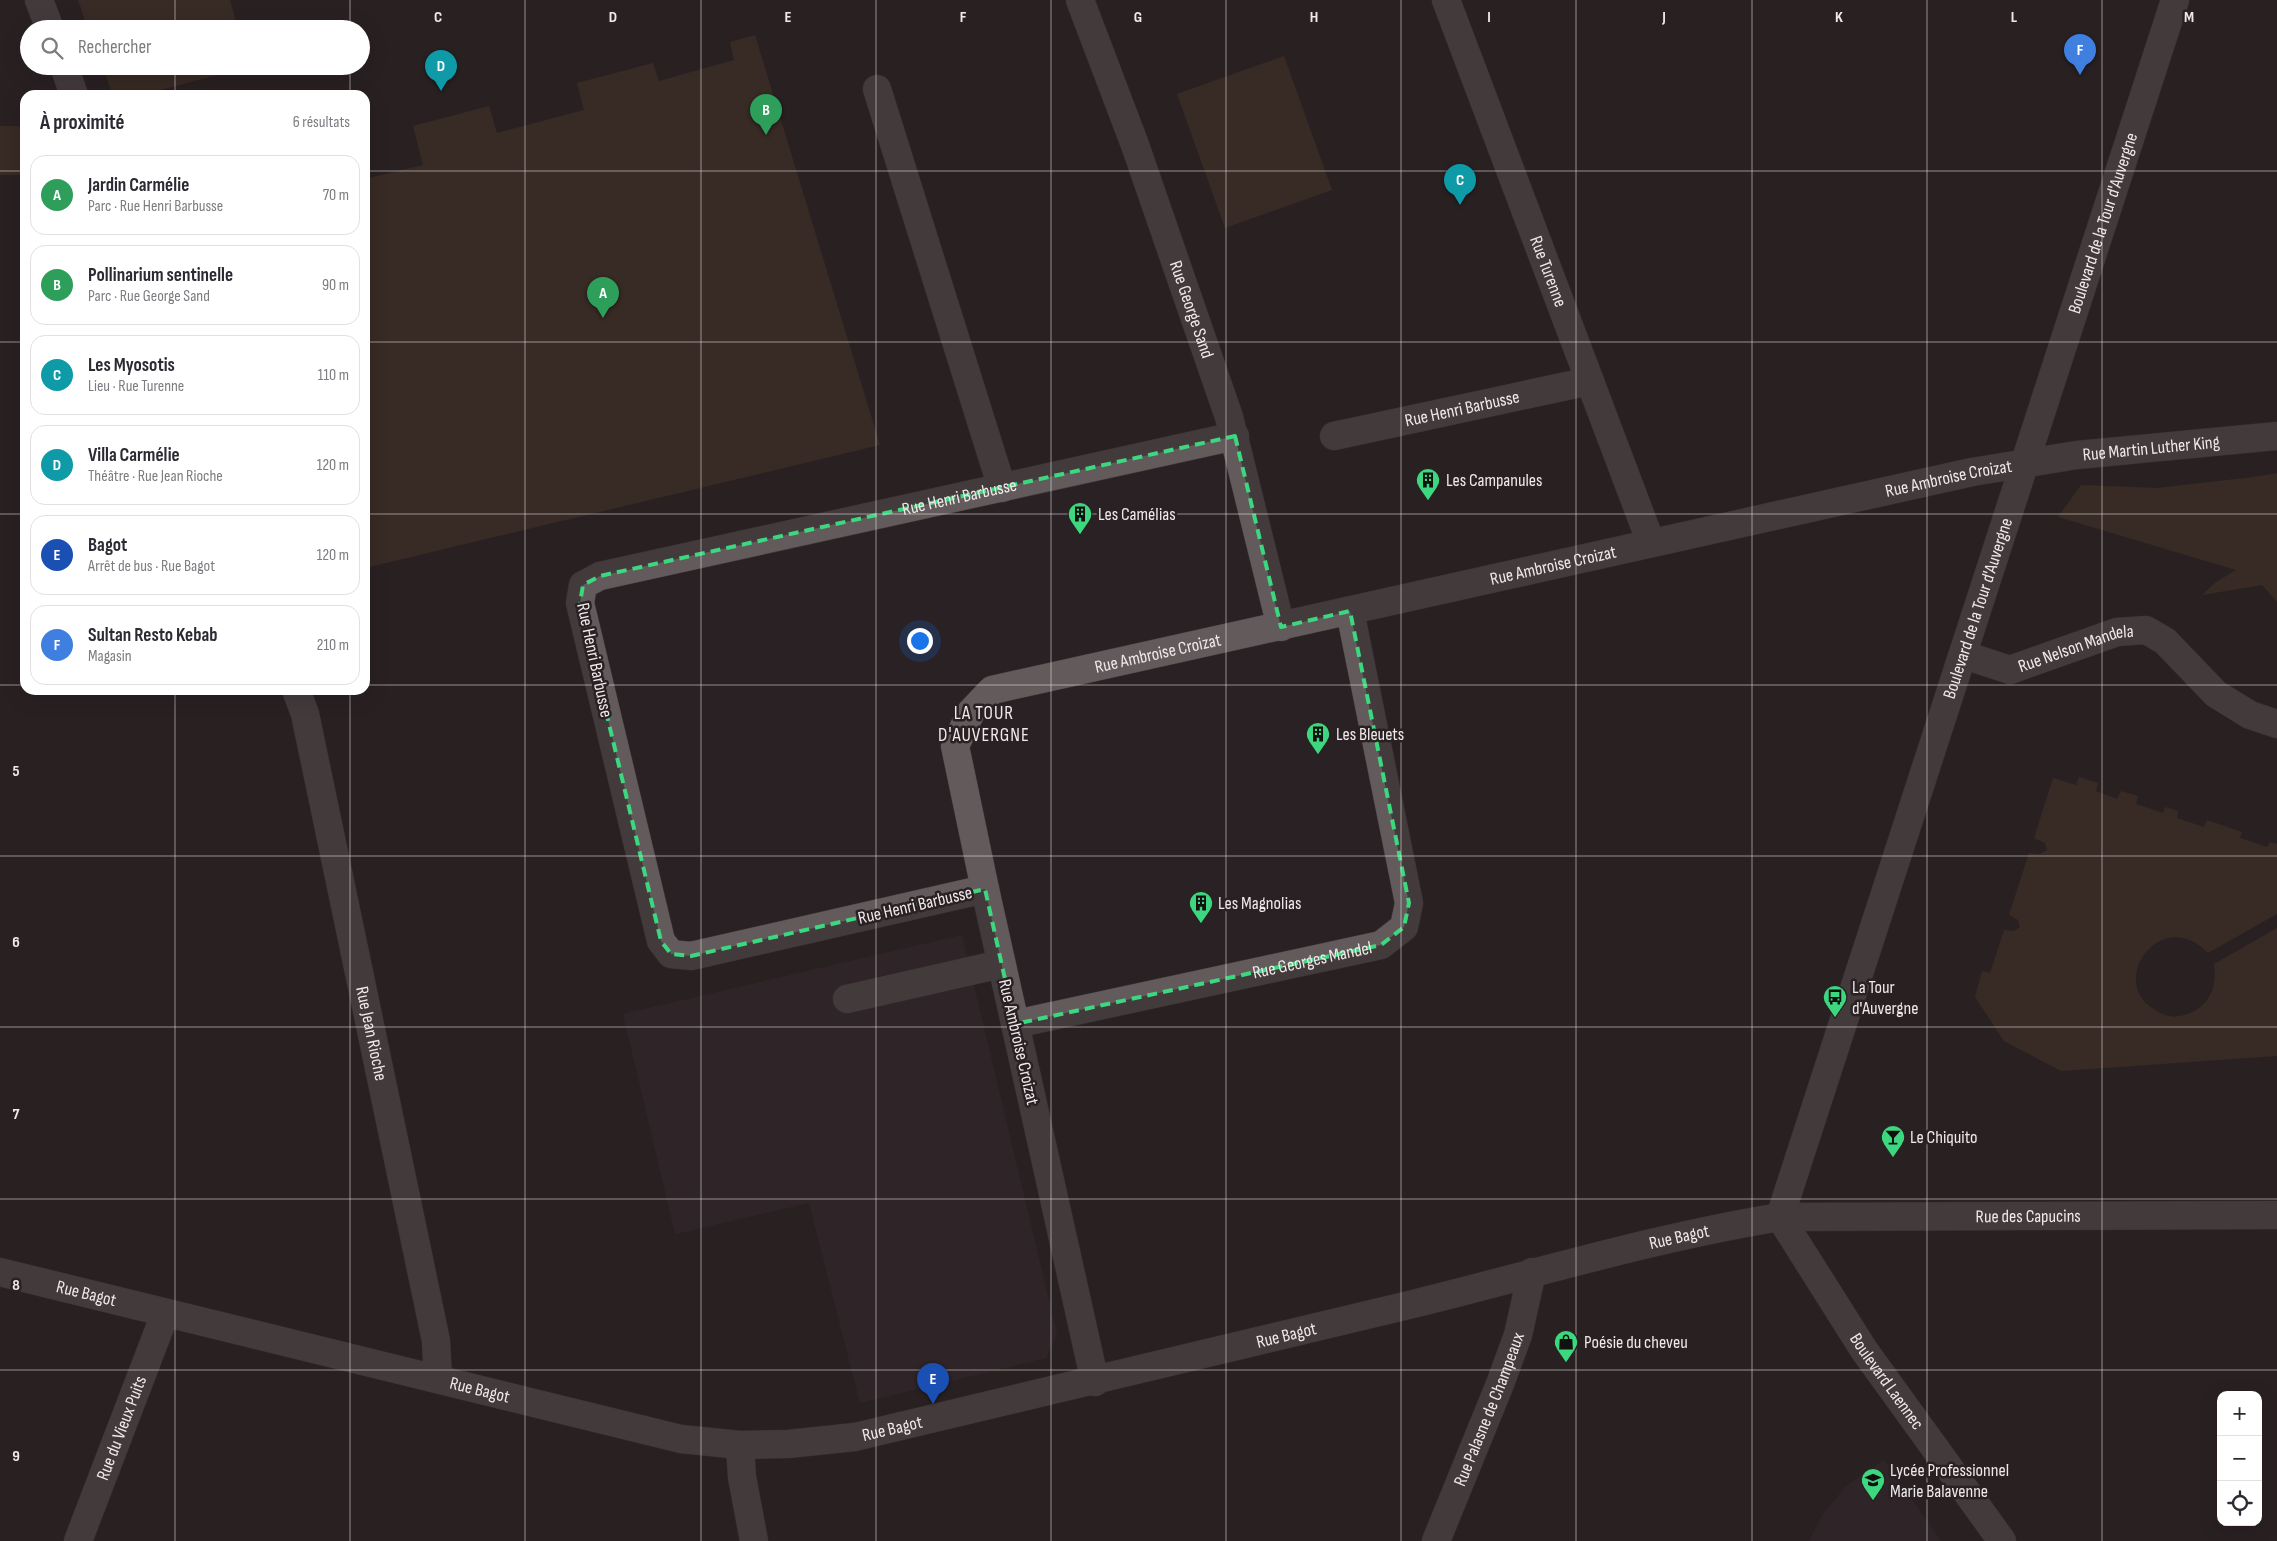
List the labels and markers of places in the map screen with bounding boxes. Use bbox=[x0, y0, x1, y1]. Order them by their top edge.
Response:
pin: F bbox=[2064, 34, 2096, 75]
pin: D bbox=[425, 50, 457, 91]
pin: B bbox=[750, 94, 782, 135]
pin: C bbox=[1444, 164, 1476, 205]
pin: A bbox=[587, 277, 619, 318]
building icon: Les Campanules bbox=[1415, 467, 1441, 501]
place label: Les Campanules bbox=[1446, 470, 1543, 491]
building icon: Les Camélias bbox=[1067, 501, 1093, 535]
place label: Les Camélias bbox=[1098, 504, 1176, 525]
building icon: Les Bleuets bbox=[1305, 721, 1331, 755]
place label: Les Bleuets bbox=[1336, 724, 1404, 745]
building icon: Les Magnolias bbox=[1188, 890, 1214, 924]
place label: Les Magnolias bbox=[1218, 893, 1301, 914]
place label: La Tour d'Auvergne bbox=[1852, 977, 1918, 1019]
bus stop icon: La Tour d'Auvergne bbox=[1822, 984, 1848, 1018]
bar icon: Le Chiquito bbox=[1880, 1124, 1906, 1158]
place label: Le Chiquito bbox=[1910, 1127, 1978, 1148]
shop icon: Poésie du cheveu bbox=[1553, 1329, 1579, 1363]
place label: Poésie du cheveu bbox=[1584, 1332, 1688, 1353]
pin: E bbox=[917, 1363, 949, 1404]
place label: Lycée Professionnel Marie Balavenne bbox=[1890, 1460, 2009, 1502]
school or university icon: Lycée Professionnel Marie Balavenne bbox=[1860, 1467, 1886, 1501]

